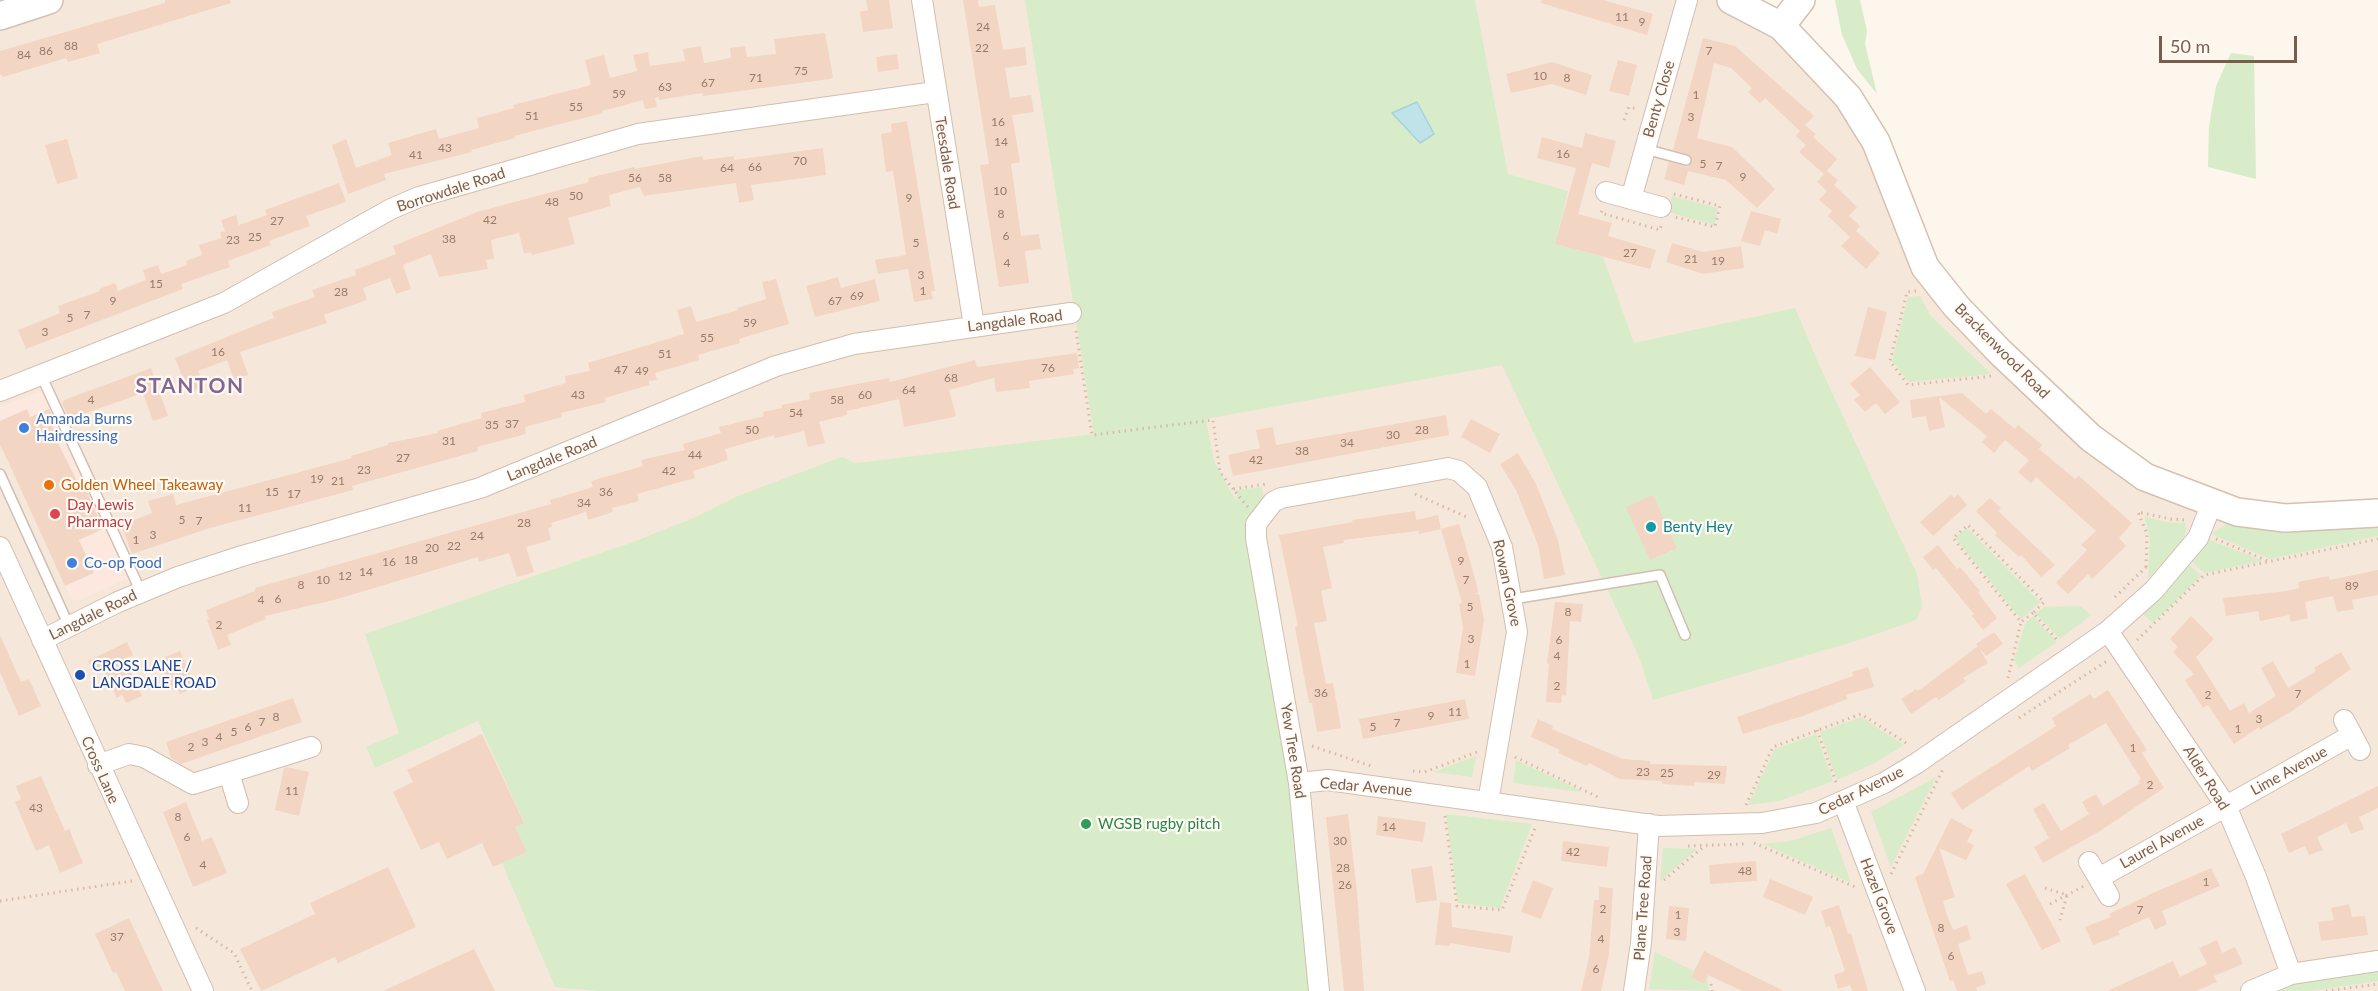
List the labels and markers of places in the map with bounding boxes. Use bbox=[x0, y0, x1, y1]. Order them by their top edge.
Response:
place label: Amanda Burns Hairdressing bbox=[36, 410, 132, 445]
marker: Amanda Burns Hairdressing bbox=[17, 421, 31, 435]
place label: Golden Wheel Takeaway bbox=[61, 476, 223, 494]
marker: Golden Wheel Takeaway bbox=[42, 478, 56, 492]
place label: Day Lewis Pharmacy bbox=[67, 496, 134, 531]
marker: Day Lewis Pharmacy bbox=[48, 507, 62, 521]
place label: Benty Hey bbox=[1663, 518, 1732, 536]
marker: Benty Hey bbox=[1644, 520, 1658, 534]
place label: Co-op Food bbox=[84, 554, 162, 572]
marker: Co-op Food bbox=[65, 556, 79, 570]
place label: CROSS LANE / LANGDALE ROAD bbox=[92, 657, 216, 692]
marker: CROSS LANE / LANGDALE ROAD bbox=[73, 668, 87, 682]
place label: WGSB rugby pitch bbox=[1098, 815, 1220, 833]
marker: WGSB rugby pitch bbox=[1079, 817, 1093, 831]

